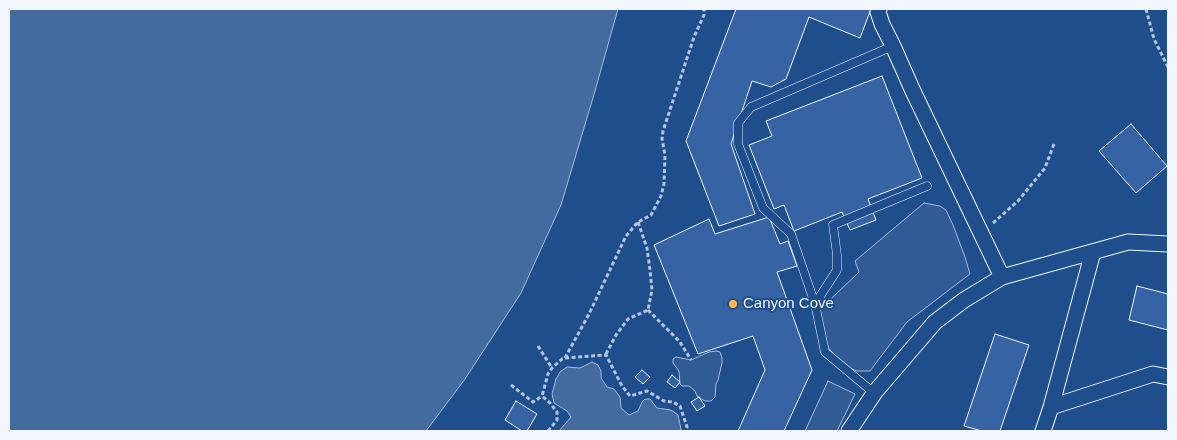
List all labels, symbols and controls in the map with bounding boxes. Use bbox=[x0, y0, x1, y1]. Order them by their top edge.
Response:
place label: Canyon Cove bbox=[743, 295, 834, 313]
marker: Canyon Cove bbox=[727, 298, 739, 310]

